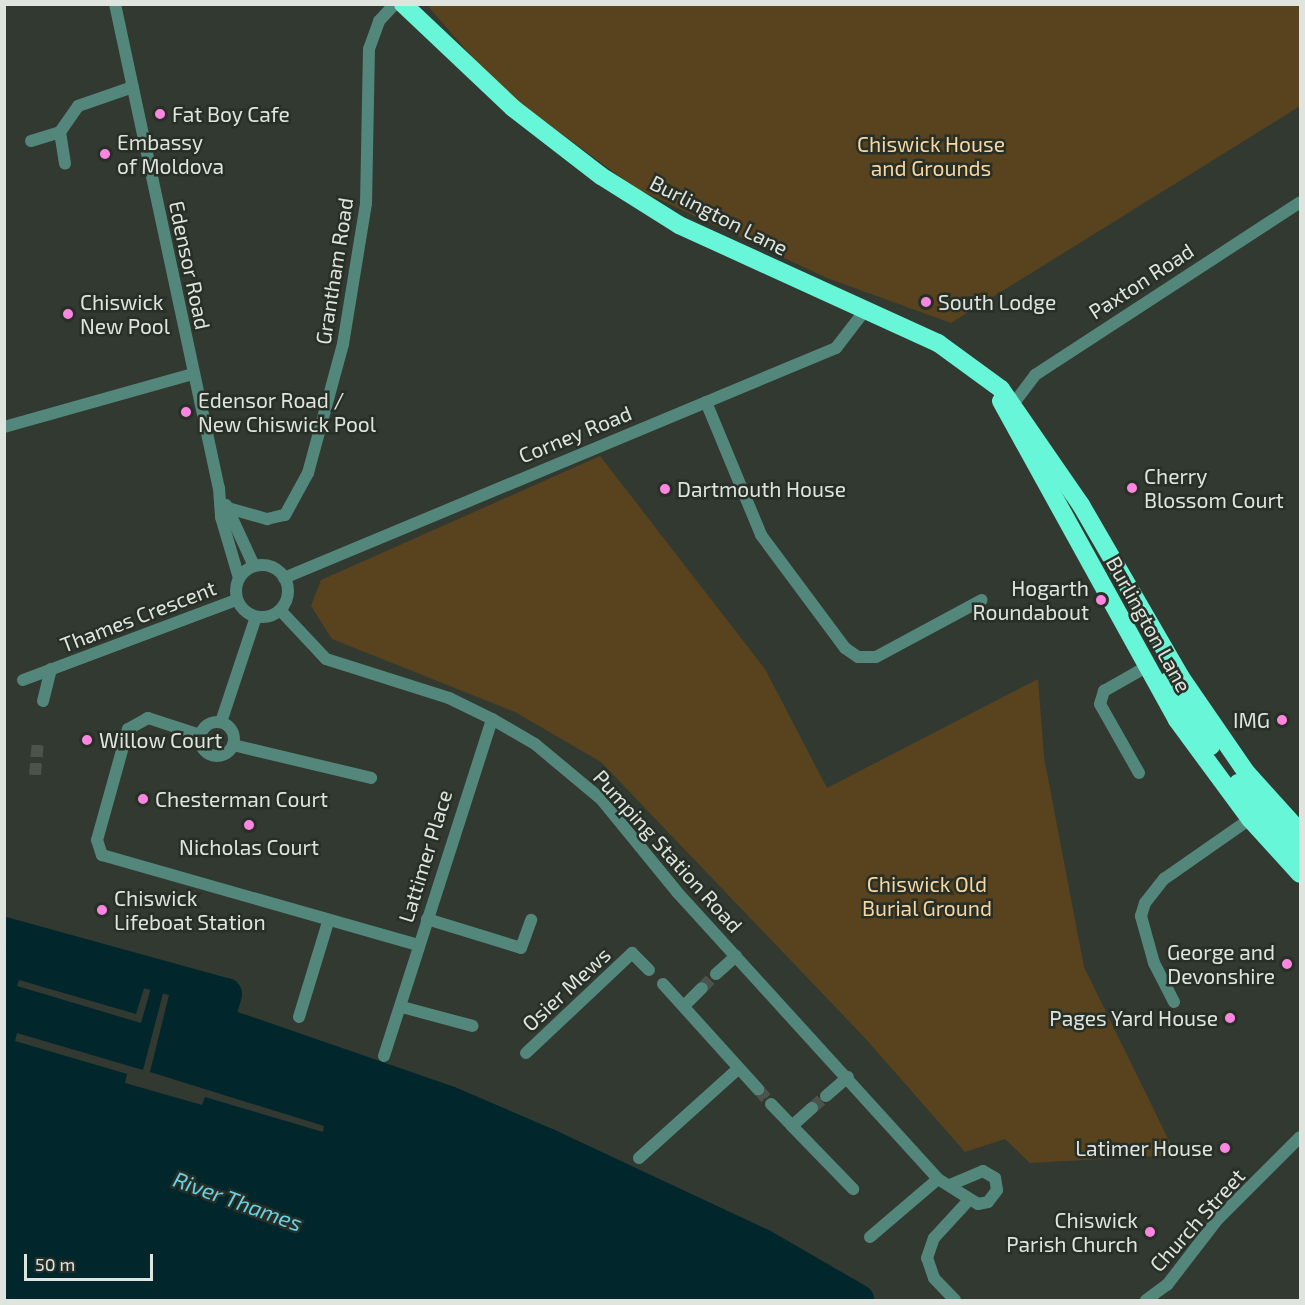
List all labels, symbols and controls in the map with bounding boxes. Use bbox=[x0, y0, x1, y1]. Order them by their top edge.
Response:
place label: Fat Boy Cafe bbox=[172, 101, 290, 127]
marker: Fat Boy Cafe bbox=[153, 107, 167, 121]
place label: Embassy of Moldova bbox=[117, 129, 225, 179]
park label: Chiswick House and Grounds bbox=[857, 131, 1005, 181]
marker: Embassy of Moldova bbox=[98, 147, 112, 161]
street label: Burlington Lane bbox=[646, 169, 792, 261]
street label: Grantham Road bbox=[310, 196, 358, 346]
street label: Edensor Road bbox=[164, 198, 216, 332]
street label: Paxton Road bbox=[1084, 238, 1198, 324]
place label: Chiswick New Pool bbox=[80, 289, 170, 339]
place label: South Lodge bbox=[938, 289, 1056, 315]
marker: South Lodge bbox=[919, 295, 933, 309]
marker: Chiswick New Pool bbox=[61, 307, 75, 321]
place label: Edensor Road / New Chiswick Pool bbox=[198, 387, 377, 437]
street label: Corney Road bbox=[515, 400, 635, 468]
marker: Edensor Road / New Chiswick Pool bbox=[179, 405, 193, 419]
place label: Cherry Blossom Court bbox=[1144, 463, 1284, 513]
place label: Dartmouth House bbox=[677, 476, 846, 502]
marker: Cherry Blossom Court bbox=[1125, 481, 1139, 495]
marker: Dartmouth House bbox=[658, 482, 672, 496]
street label: Burlington Lane bbox=[1101, 552, 1197, 696]
street label: Thames Crescent bbox=[57, 575, 219, 657]
place label: Hogarth Roundabout bbox=[973, 575, 1089, 625]
marker: Hogarth Roundabout bbox=[1094, 593, 1108, 607]
place label: IMG bbox=[1233, 707, 1270, 733]
marker: IMG bbox=[1275, 713, 1289, 727]
place label: Willow Court bbox=[99, 727, 223, 753]
marker: Willow Court bbox=[80, 733, 94, 747]
street label: Pumping Station Road bbox=[588, 764, 748, 938]
place label: Chesterman Court bbox=[155, 786, 328, 812]
street label: Lattimer Place bbox=[393, 786, 457, 926]
marker: Chesterman Court bbox=[136, 792, 150, 806]
marker: Nicholas Court bbox=[242, 818, 256, 832]
place label: Nicholas Court bbox=[179, 834, 319, 860]
park label: Chiswick Old Burial Ground bbox=[862, 871, 992, 921]
place label: Chiswick Lifeboat Station bbox=[114, 885, 266, 935]
marker: Chiswick Lifeboat Station bbox=[95, 903, 109, 917]
place label: George and Devonshire bbox=[1167, 939, 1275, 989]
street label: Osier Mews bbox=[516, 942, 616, 1036]
marker: George and Devonshire bbox=[1280, 957, 1294, 971]
place label: Pages Yard House bbox=[1049, 1005, 1218, 1031]
marker: Pages Yard House bbox=[1223, 1011, 1237, 1025]
place label: Latimer House bbox=[1075, 1135, 1213, 1161]
marker: Latimer House bbox=[1218, 1141, 1232, 1155]
street label: Church Street bbox=[1144, 1163, 1250, 1277]
water label: River Thames bbox=[169, 1165, 307, 1237]
place label: Chiswick Parish Church bbox=[1006, 1207, 1138, 1257]
marker: Chiswick Parish Church bbox=[1143, 1225, 1157, 1239]
scale bar bbox=[27, 1242, 156, 1280]
text: 50 m bbox=[35, 1253, 75, 1275]

